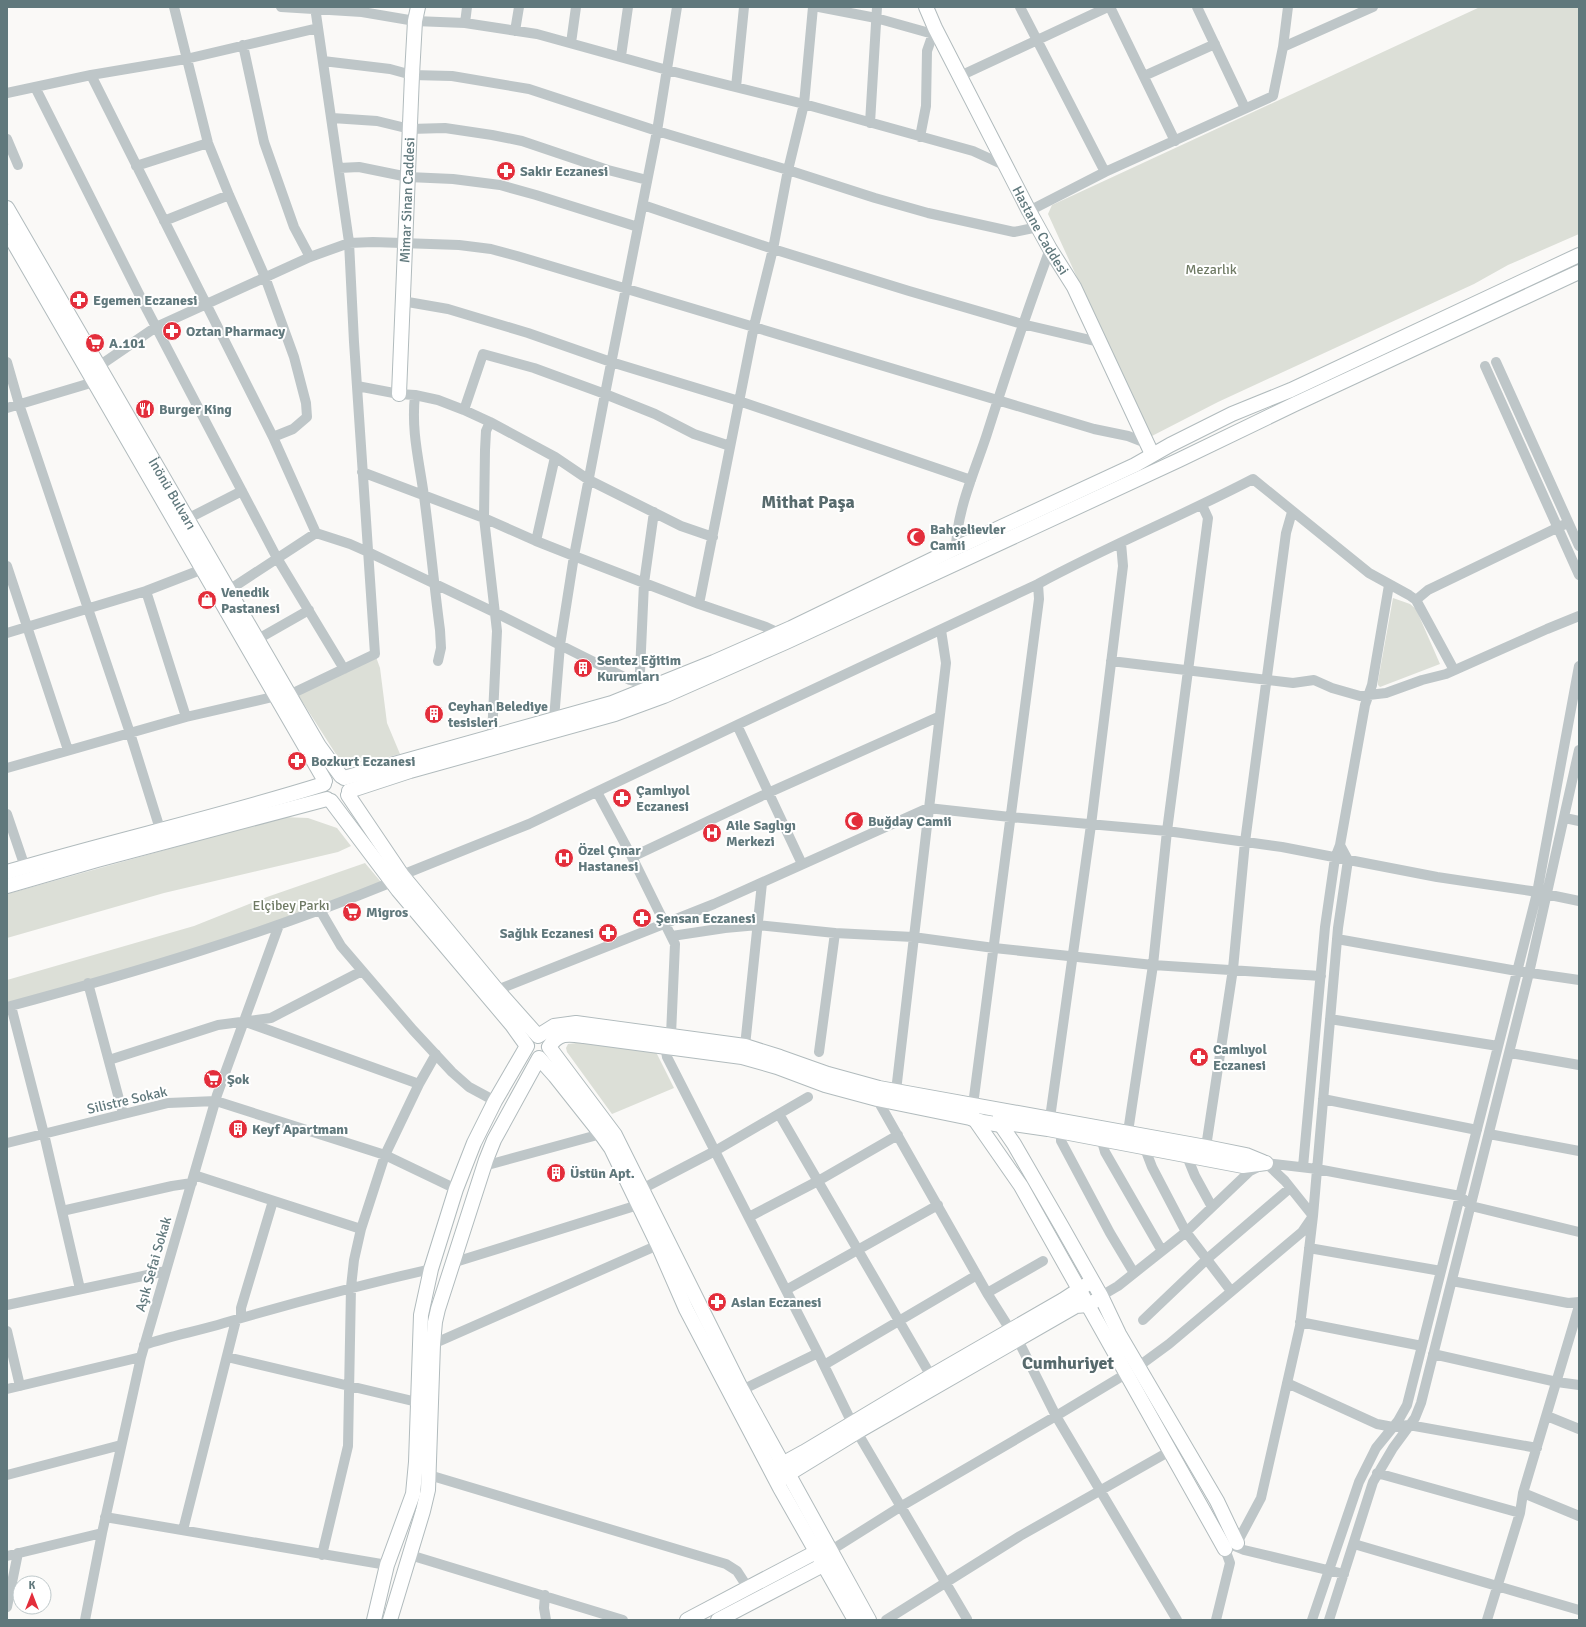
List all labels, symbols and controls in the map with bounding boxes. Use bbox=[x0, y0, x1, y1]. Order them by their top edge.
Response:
street label: Mimar Sinan Caddesi bbox=[396, 137, 418, 263]
pharmacy icon: Sakir Eczanesi bbox=[495, 160, 517, 182]
place label: Sakir Eczanesi bbox=[520, 163, 608, 180]
street label: Hastane Caddesi bbox=[1008, 183, 1072, 278]
park label: Mezarlık bbox=[1185, 261, 1237, 278]
pharmacy icon: Egemen Eczanesi bbox=[68, 289, 90, 311]
place label: Egemen Eczanesi bbox=[93, 292, 197, 309]
pharmacy icon: Oztan Pharmacy bbox=[161, 320, 183, 342]
place label: Oztan Pharmacy bbox=[186, 323, 285, 340]
supermarket icon: A.101 bbox=[84, 332, 106, 354]
place label: A.101 bbox=[109, 335, 146, 352]
restaurant icon: Burger King bbox=[134, 398, 156, 420]
place label: Burger King bbox=[159, 401, 232, 418]
street label: İnönü Bulvarı bbox=[145, 455, 200, 533]
district label: Mithat Paşa bbox=[761, 491, 855, 513]
place label: Bahçelievler Camii bbox=[930, 521, 1006, 554]
mosque icon: Bahçelievler Camii bbox=[905, 526, 927, 548]
place label: Venedik Pastanesi bbox=[221, 584, 280, 617]
shop icon: Venedik Pastanesi bbox=[196, 589, 218, 611]
place label: Sentez Eğitim Kurumları bbox=[597, 652, 681, 685]
building icon: Sentez Eğitim Kurumları bbox=[572, 657, 594, 679]
place label: Ceyhan Belediye tesisleri bbox=[447, 698, 548, 731]
building icon: Ceyhan Belediye tesisleri bbox=[423, 703, 445, 725]
pharmacy icon: Bozkurt Eczanesi bbox=[286, 750, 308, 772]
place label: Bozkurt Eczanesi bbox=[311, 753, 415, 770]
place label: Çamlıyol Eczanesi bbox=[636, 782, 690, 815]
pharmacy icon: Çamlıyol Eczanesi bbox=[611, 787, 633, 809]
mosque icon: Buğday Camii bbox=[843, 810, 865, 832]
place label: Buğday Camii bbox=[868, 813, 952, 830]
place label: Aile Saglıgı Merkezi bbox=[726, 817, 796, 850]
hospital icon: Aile Saglıgı Merkezi bbox=[701, 822, 723, 844]
place label: Özel Çınar Hastanesi bbox=[578, 842, 641, 875]
hospital icon: Özel Çınar Hastanesi bbox=[553, 847, 575, 869]
park label: Elçibey Parkı bbox=[253, 897, 329, 914]
supermarket icon: Migros bbox=[341, 901, 363, 923]
place label: Migros bbox=[366, 904, 408, 921]
pharmacy icon: Şensan Eczanesi bbox=[631, 907, 653, 929]
place label: Şensan Eczanesi bbox=[656, 910, 756, 927]
pharmacy icon: Sağlık Eczanesi bbox=[597, 922, 619, 944]
place label: Sağlık Eczanesi bbox=[500, 925, 594, 942]
place label: Camlıyol Eczanesi bbox=[1213, 1041, 1267, 1074]
pharmacy icon: Camlıyol Eczanesi bbox=[1188, 1046, 1210, 1068]
supermarket icon: Şok bbox=[202, 1068, 224, 1090]
place label: Şok bbox=[227, 1071, 250, 1088]
street label: Silistre Sokak bbox=[85, 1083, 169, 1118]
building icon: Keyf Apartmanı bbox=[227, 1118, 249, 1140]
place label: Keyf Apartmanı bbox=[252, 1121, 348, 1138]
building icon: Üstün Apt. bbox=[545, 1162, 567, 1184]
place label: Üstün Apt. bbox=[570, 1165, 635, 1182]
street label: Aşık Sefai Sokak bbox=[132, 1215, 175, 1314]
pharmacy icon: Aslan Eczanesi bbox=[706, 1291, 728, 1313]
place label: Aslan Eczanesi bbox=[731, 1294, 822, 1311]
district label: Cumhuriyet bbox=[1022, 1352, 1114, 1374]
north arrow bbox=[12, 1575, 52, 1615]
text: K bbox=[29, 1579, 36, 1592]

